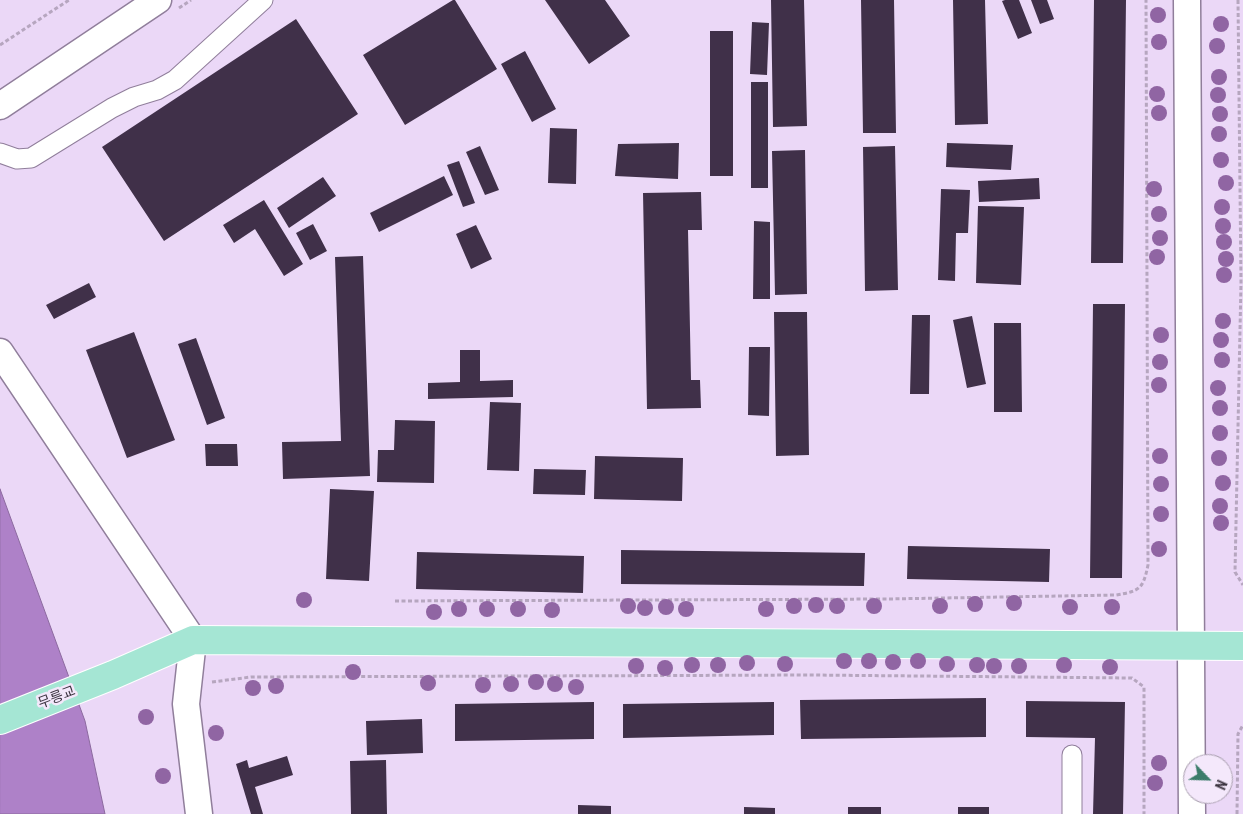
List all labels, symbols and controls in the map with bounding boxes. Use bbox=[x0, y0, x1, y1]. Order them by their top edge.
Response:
street label: 무릉교 bbox=[36, 683, 78, 713]
north arrow bbox=[1183, 754, 1233, 804]
text: N bbox=[1212, 778, 1230, 792]

